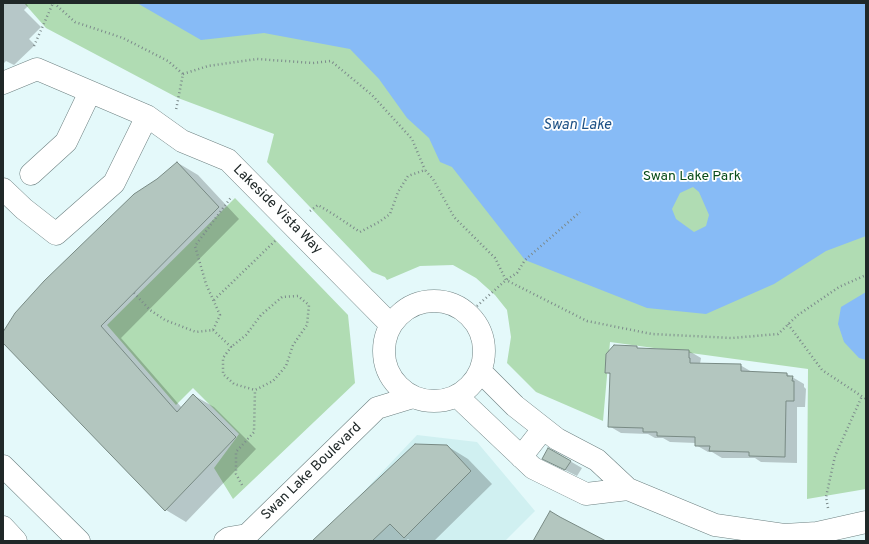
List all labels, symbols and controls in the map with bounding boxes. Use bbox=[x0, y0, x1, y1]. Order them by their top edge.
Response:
water label: Swan Lake bbox=[543, 117, 611, 135]
street label: Lakeside Vista Way bbox=[229, 162, 325, 258]
park label: Swan Lake Park bbox=[643, 169, 741, 185]
street label: Swan Lake Boulevard bbox=[258, 420, 366, 524]

